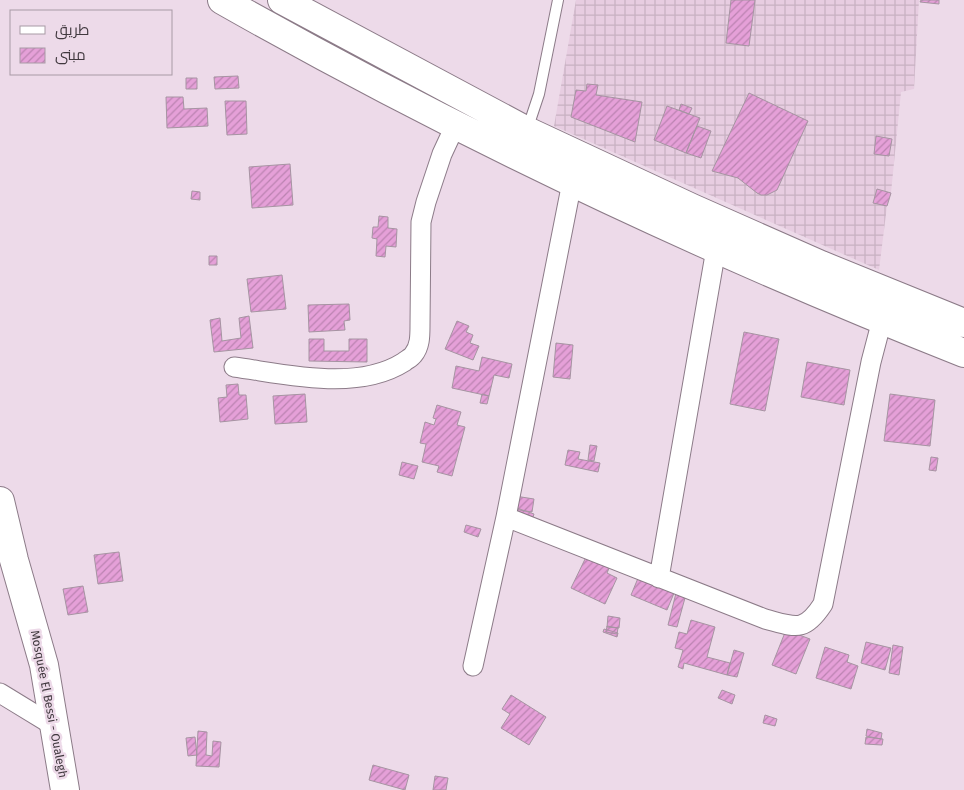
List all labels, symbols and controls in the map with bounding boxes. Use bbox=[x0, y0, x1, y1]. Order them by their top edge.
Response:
legend bbox=[10, 10, 172, 75]
text: طريق bbox=[55, 21, 89, 40]
text: مبنى bbox=[55, 46, 86, 65]
street label: Mosquée El Bessi - Oualegh bbox=[28, 629, 70, 779]

